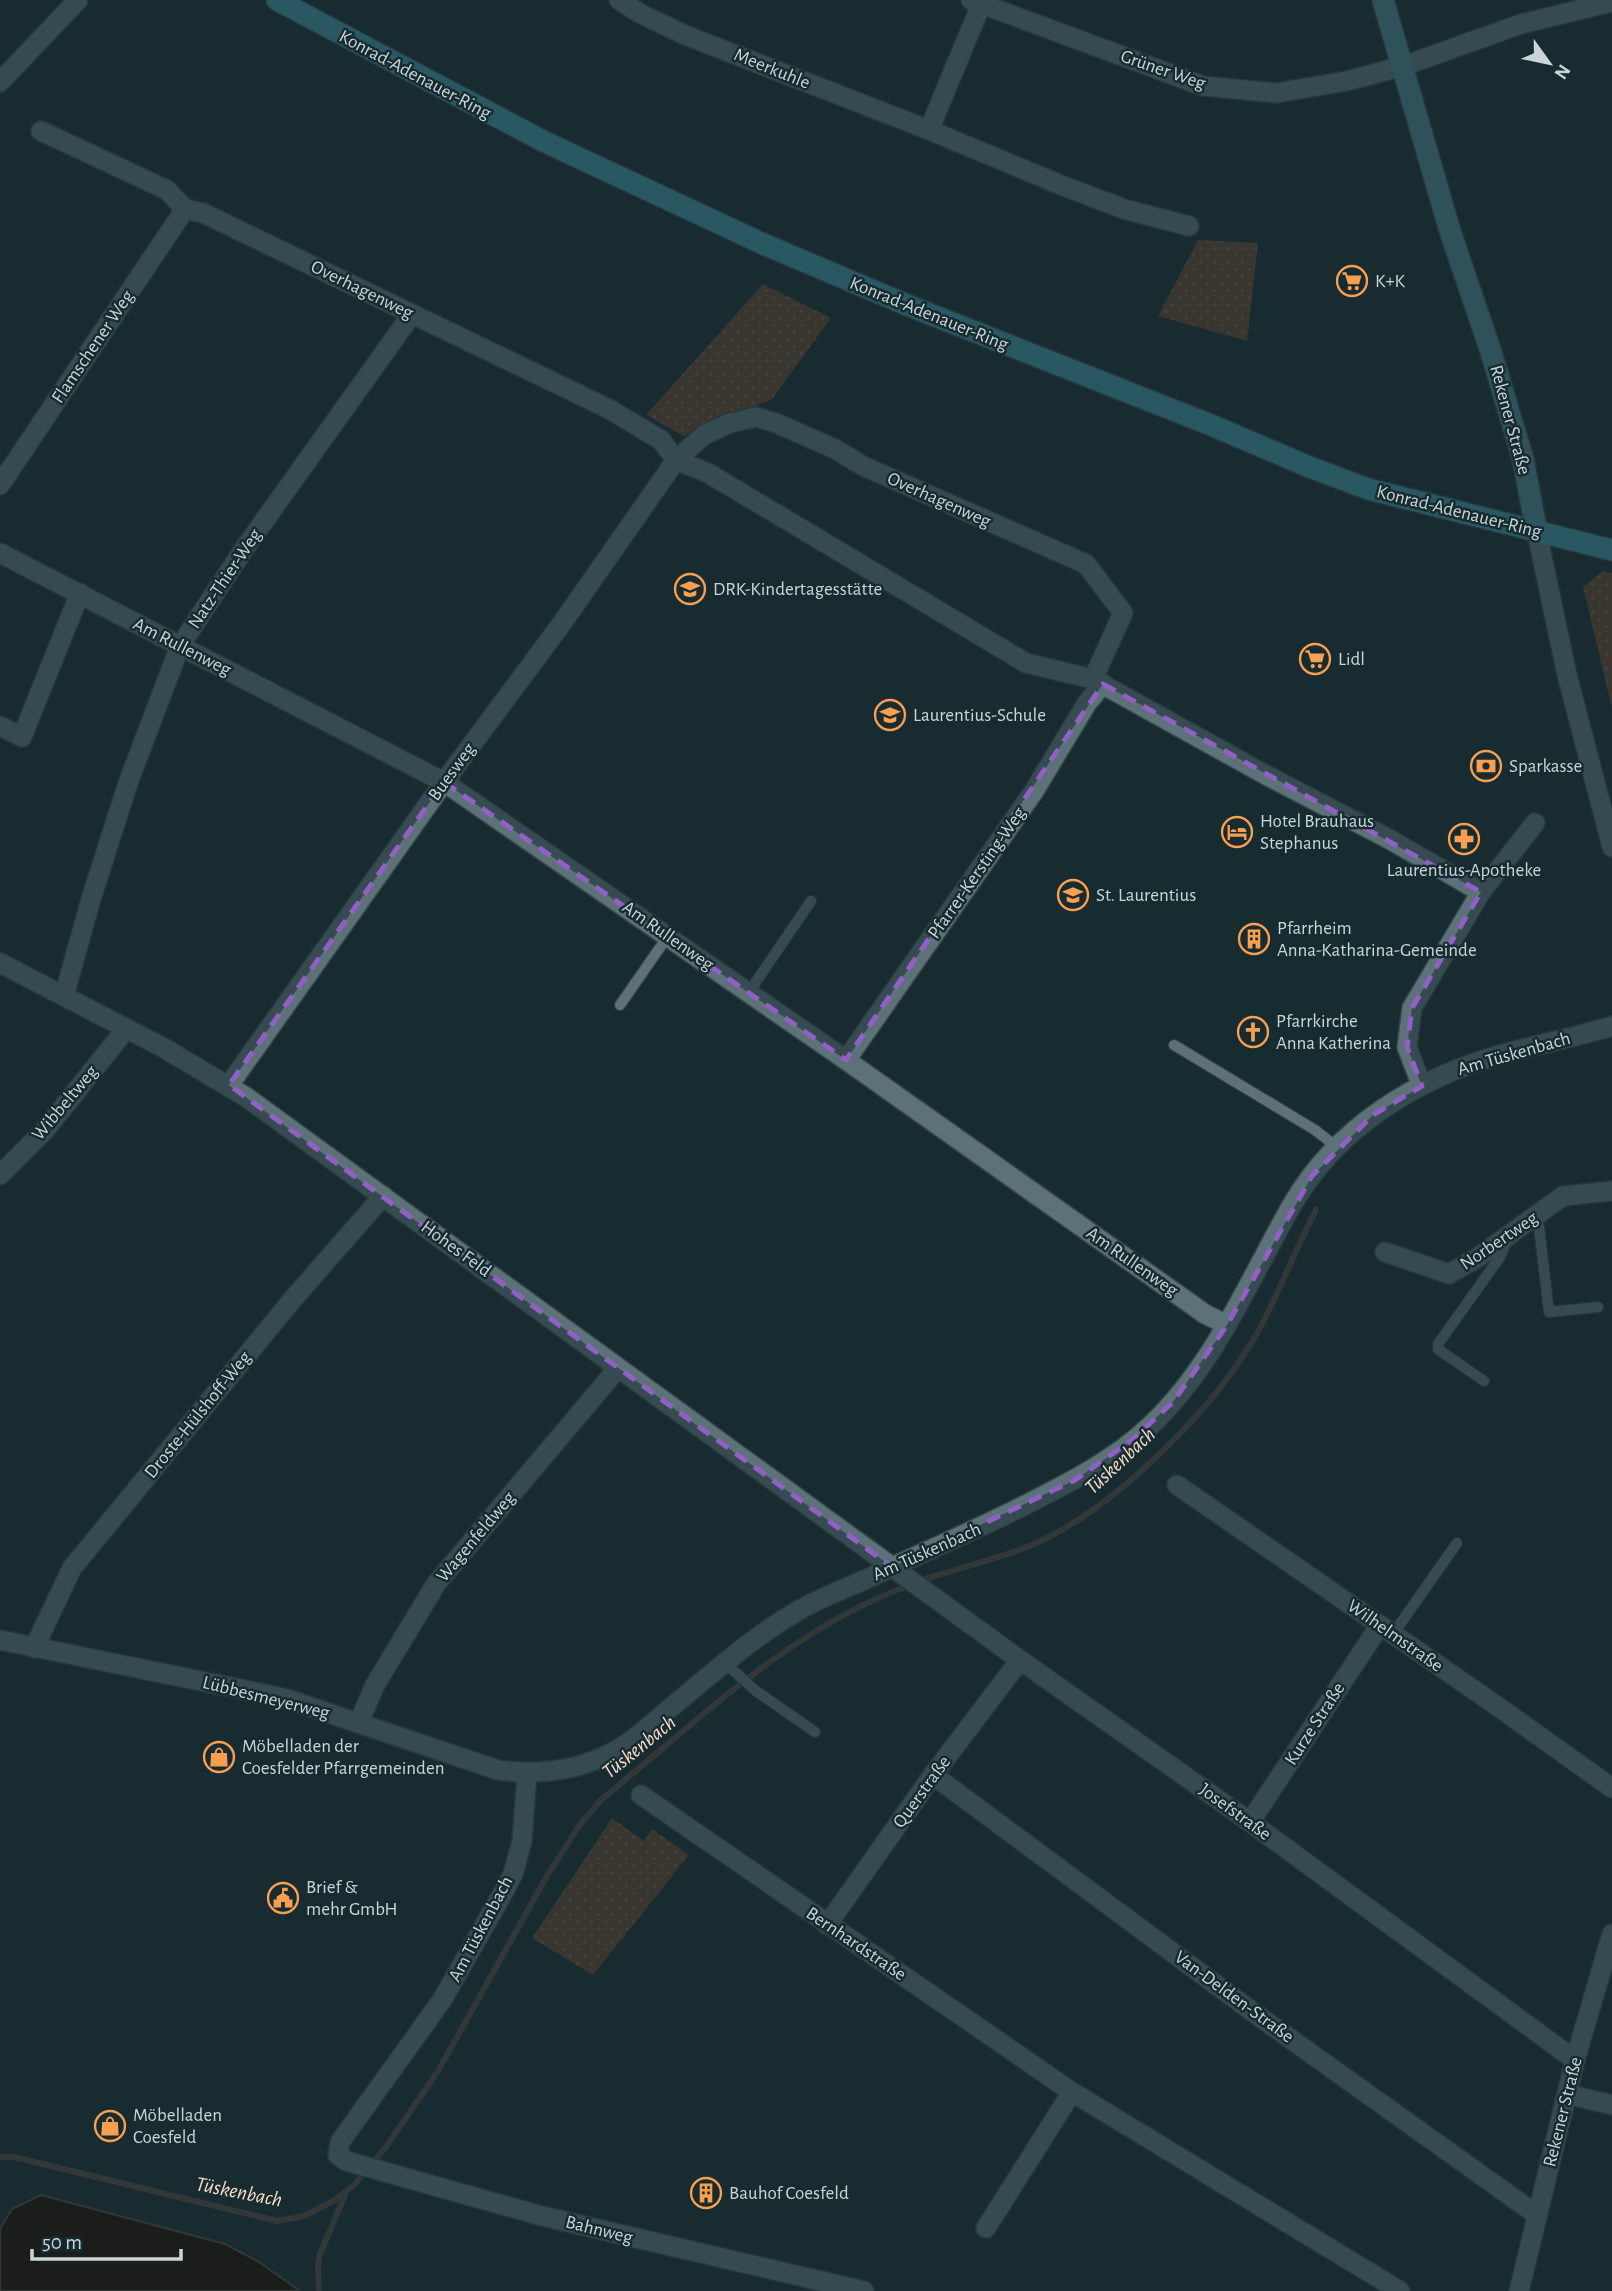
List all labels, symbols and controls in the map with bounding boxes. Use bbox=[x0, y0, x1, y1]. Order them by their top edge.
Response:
street label: Konrad-Adenauer-Ring bbox=[336, 27, 495, 123]
north arrow bbox=[1514, 28, 1584, 98]
street label: Meerkuhle bbox=[731, 45, 813, 93]
street label: Grüner Weg bbox=[1118, 47, 1209, 94]
text: N bbox=[1550, 61, 1574, 82]
street label: Overhagenweg bbox=[308, 257, 417, 323]
supermarket icon: K+K bbox=[1335, 264, 1369, 298]
place label: K+K bbox=[1375, 272, 1406, 291]
street label: Konrad-Adenauer-Ring bbox=[847, 273, 1012, 355]
street label: Flamschener Weg bbox=[48, 287, 138, 407]
street label: Rekener Straße bbox=[1486, 363, 1534, 477]
street label: Overhagenweg bbox=[884, 469, 994, 532]
street label: Konrad-Adenauer-Ring bbox=[1375, 482, 1544, 542]
street label: Natz-Thier-Weg bbox=[185, 525, 266, 632]
school or university icon: DRK-Kindertagesstätte bbox=[673, 572, 707, 606]
place label: DRK-Kindertagesstätte bbox=[713, 580, 882, 599]
street label: Am Rullenweg bbox=[130, 614, 235, 680]
supermarket icon: Lidl bbox=[1298, 642, 1332, 676]
place label: Lidl bbox=[1338, 650, 1365, 669]
school or university icon: Laurentius-Schule bbox=[873, 698, 907, 732]
place label: Laurentius-Schule bbox=[913, 706, 1046, 725]
street label: Buesweg bbox=[425, 739, 480, 804]
bank icon: Sparkasse bbox=[1469, 749, 1503, 783]
place label: Sparkasse bbox=[1509, 757, 1582, 776]
street label: Pfarrer-Kersting-Weg bbox=[925, 803, 1030, 942]
place label: Hotel Brauhaus Stephanus bbox=[1260, 812, 1374, 853]
hotel icon: Hotel Brauhaus Stephanus bbox=[1220, 815, 1254, 849]
pharmacy icon: Laurentius-Apotheke bbox=[1447, 822, 1481, 856]
place label: Laurentius-Apotheke bbox=[1387, 861, 1541, 880]
school or university icon: St. Laurentius bbox=[1056, 878, 1090, 912]
place label: St. Laurentius bbox=[1096, 886, 1196, 905]
street label: Am Rullenweg bbox=[619, 898, 718, 975]
place label: Pfarrheim Anna-Katharina-Gemeinde bbox=[1277, 919, 1477, 960]
building icon: Pfarrheim Anna-Katharina-Gemeinde bbox=[1237, 922, 1271, 956]
place label: Pfarrkirche Anna Katherina bbox=[1276, 1012, 1391, 1053]
church icon: Pfarrkirche Anna Katherina bbox=[1236, 1015, 1270, 1049]
street label: Am Tüskenbach bbox=[1455, 1029, 1573, 1079]
street label: Wibbeltweg bbox=[28, 1061, 102, 1144]
street label: Norbertweg bbox=[1457, 1208, 1542, 1274]
street label: Hohes Feld bbox=[417, 1217, 495, 1281]
street label: Am Rullenweg bbox=[1083, 1224, 1182, 1301]
street label: Droste-Hülshoff-Weg bbox=[141, 1347, 255, 1482]
water label: Tüskenbach bbox=[1081, 1423, 1159, 1499]
street label: Wagenfeldweg bbox=[433, 1488, 520, 1586]
street label: Am Tüskenbach bbox=[870, 1520, 984, 1584]
street label: Wilhelmstraße bbox=[1344, 1596, 1446, 1676]
street label: Lübbesmeyerweg bbox=[201, 1673, 332, 1723]
street label: Kurze Straße bbox=[1281, 1679, 1349, 1769]
water label: Tüskenbach bbox=[598, 1711, 680, 1783]
place label: Möbelladen der Coesfelder Pfarrgemeinden bbox=[242, 1737, 444, 1778]
shop icon: Möbelladen der Coesfelder Pfarrgemeinden bbox=[202, 1740, 236, 1774]
street label: Querstraße bbox=[890, 1753, 954, 1831]
street label: Josefstraße bbox=[1196, 1780, 1274, 1844]
street label: Am Tüskenbach bbox=[445, 1873, 517, 1985]
place label: Brief & mehr GmbH bbox=[306, 1878, 398, 1919]
public building icon: Brief & mehr GmbH bbox=[266, 1881, 300, 1915]
street label: Bernhardstraße bbox=[802, 1904, 910, 1984]
street label: Van-Delden-Straße bbox=[1171, 1947, 1297, 2047]
street label: Rekener Straße bbox=[1540, 2055, 1586, 2169]
place label: Möbelladen Coesfeld bbox=[133, 2106, 222, 2147]
shop icon: Möbelladen Coesfeld bbox=[93, 2109, 127, 2143]
water label: Tüskenbach bbox=[194, 2173, 284, 2211]
building icon: Bauhof Coesfeld bbox=[689, 2176, 723, 2210]
place label: Bauhof Coesfeld bbox=[729, 2184, 849, 2203]
street label: Bahnweg bbox=[563, 2212, 635, 2248]
scale bar bbox=[32, 2218, 180, 2262]
text: 50 m bbox=[42, 2232, 82, 2253]

